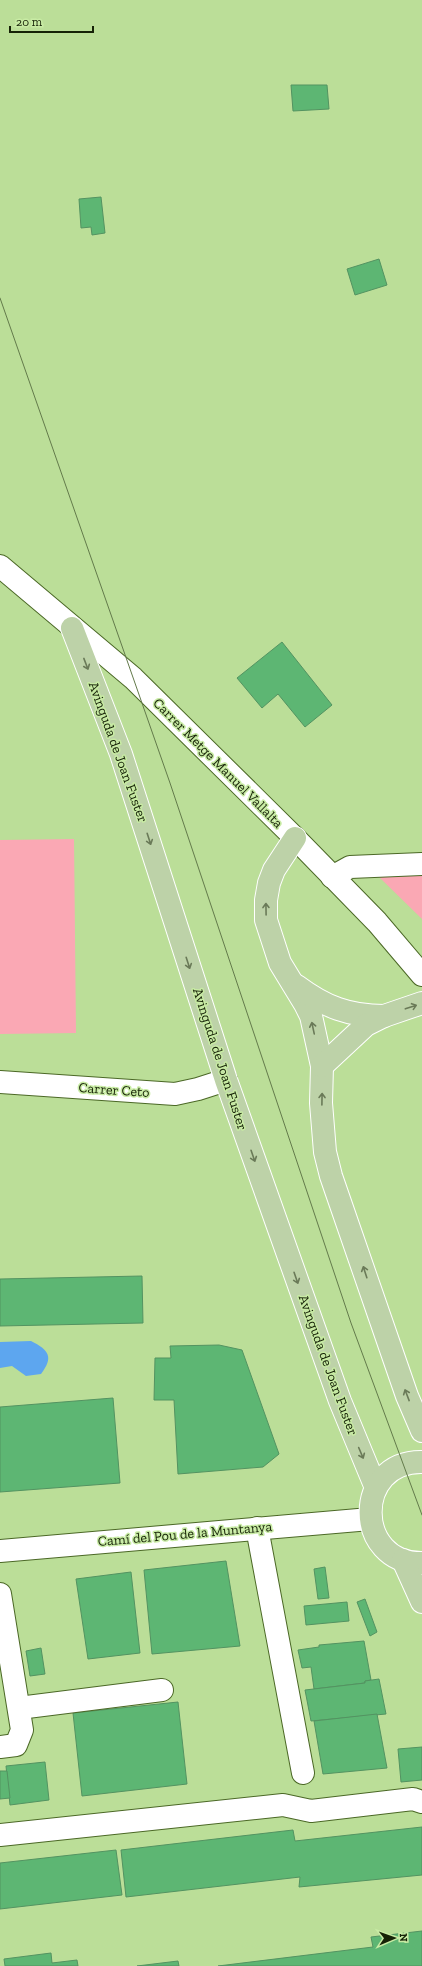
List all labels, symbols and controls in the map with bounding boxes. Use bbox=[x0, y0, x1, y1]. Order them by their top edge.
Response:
scale bar bbox=[10, 8, 93, 34]
text: 20 m bbox=[16, 15, 43, 29]
one-way arrow bbox=[83, 658, 91, 670]
street label: Avinguda de Joan Fuster bbox=[85, 679, 151, 825]
street label: Carrer Metge Manuel Vallalta bbox=[149, 694, 287, 832]
one-way arrow bbox=[146, 833, 153, 846]
one-way arrow bbox=[262, 903, 270, 916]
one-way arrow bbox=[185, 957, 192, 970]
street label: Avinguda de Joan Fuster bbox=[189, 986, 251, 1132]
one-way arrow bbox=[404, 1002, 416, 1010]
one-way arrow bbox=[309, 1022, 317, 1035]
street label: Carrer Ceto bbox=[78, 1079, 150, 1101]
one-way arrow bbox=[318, 1093, 325, 1106]
one-way arrow bbox=[250, 1149, 257, 1162]
one-way arrow bbox=[361, 1266, 369, 1278]
one-way arrow bbox=[293, 1272, 301, 1284]
street label: Avinguda de Joan Fuster bbox=[295, 1292, 361, 1438]
one-way arrow bbox=[402, 1390, 410, 1402]
one-way arrow bbox=[358, 1446, 365, 1458]
street label: Camí del Pou de la Muntanya bbox=[97, 1518, 273, 1550]
north arrow bbox=[374, 1918, 414, 1958]
text: N bbox=[397, 1933, 410, 1943]

